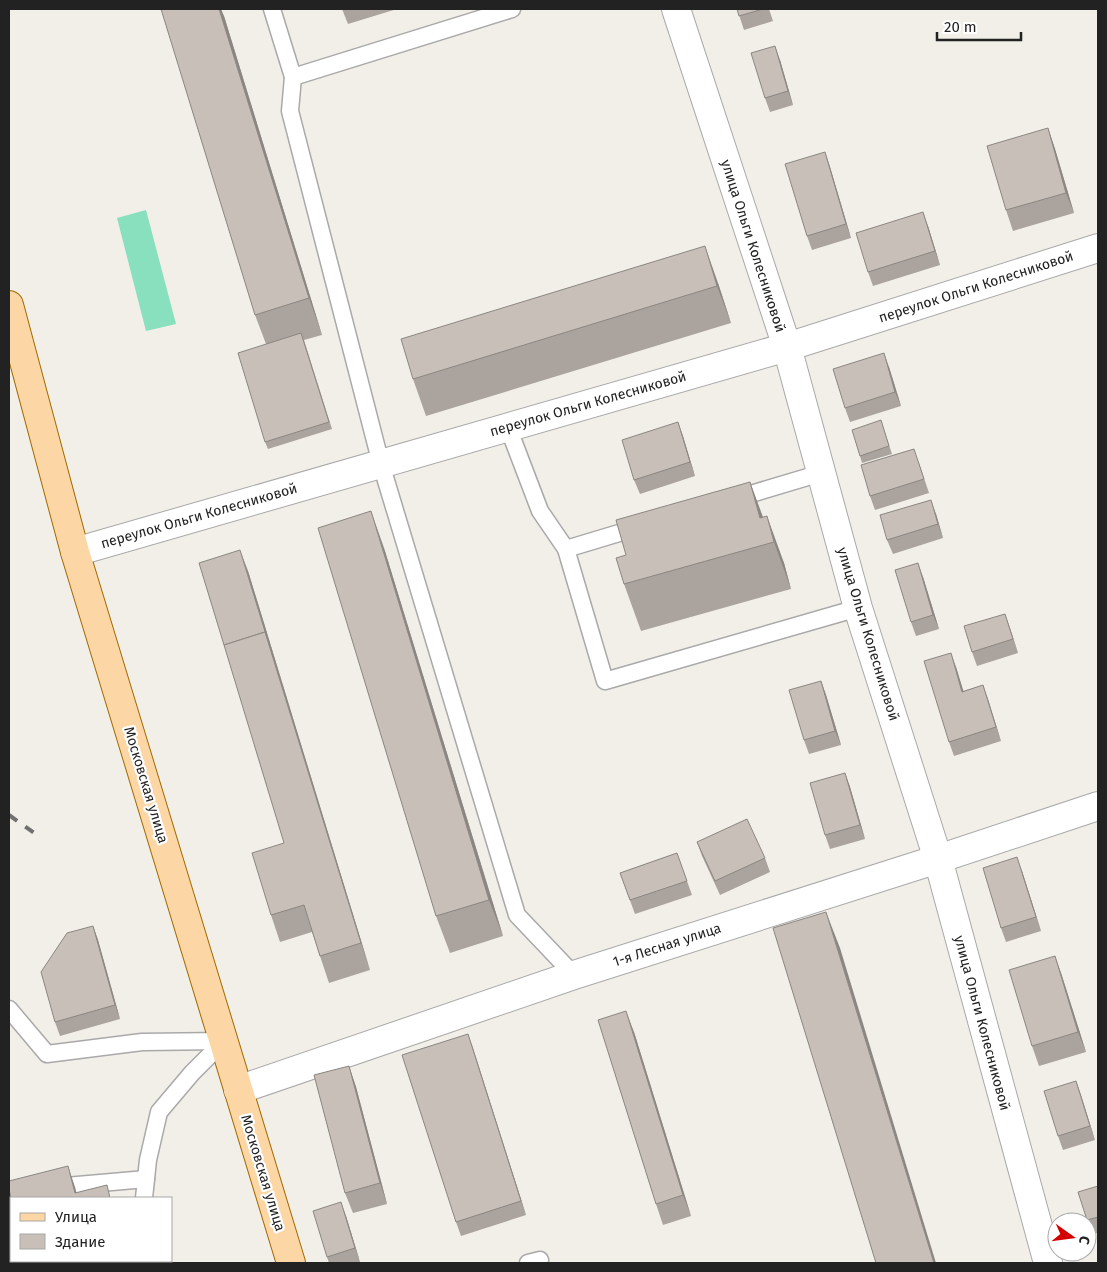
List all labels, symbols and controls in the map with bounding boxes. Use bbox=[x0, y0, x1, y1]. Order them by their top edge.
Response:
scale bar bbox=[937, 10, 1021, 42]
text: 20 m bbox=[944, 18, 977, 36]
street label: улица Ольги Колесниковой bbox=[717, 157, 789, 335]
street label: переулок Ольги Колесниковой bbox=[877, 247, 1075, 327]
street label: переулок Ольги Колесниковой bbox=[488, 368, 688, 440]
street label: переулок Ольги Колесниковой bbox=[99, 480, 299, 552]
street label: улица Ольги Колесниковой bbox=[833, 545, 903, 723]
street label: Московская улица bbox=[120, 725, 172, 845]
street label: 1-я Лесная улица bbox=[611, 919, 723, 971]
street label: улица Ольги Колесниковой bbox=[950, 934, 1014, 1112]
street label: Московская улица bbox=[237, 1113, 289, 1233]
legend bbox=[10, 1197, 172, 1262]
text: Улица bbox=[55, 1208, 97, 1226]
north arrow bbox=[1047, 1212, 1097, 1262]
text: Здание bbox=[55, 1233, 105, 1251]
text: С bbox=[1075, 1234, 1093, 1246]

